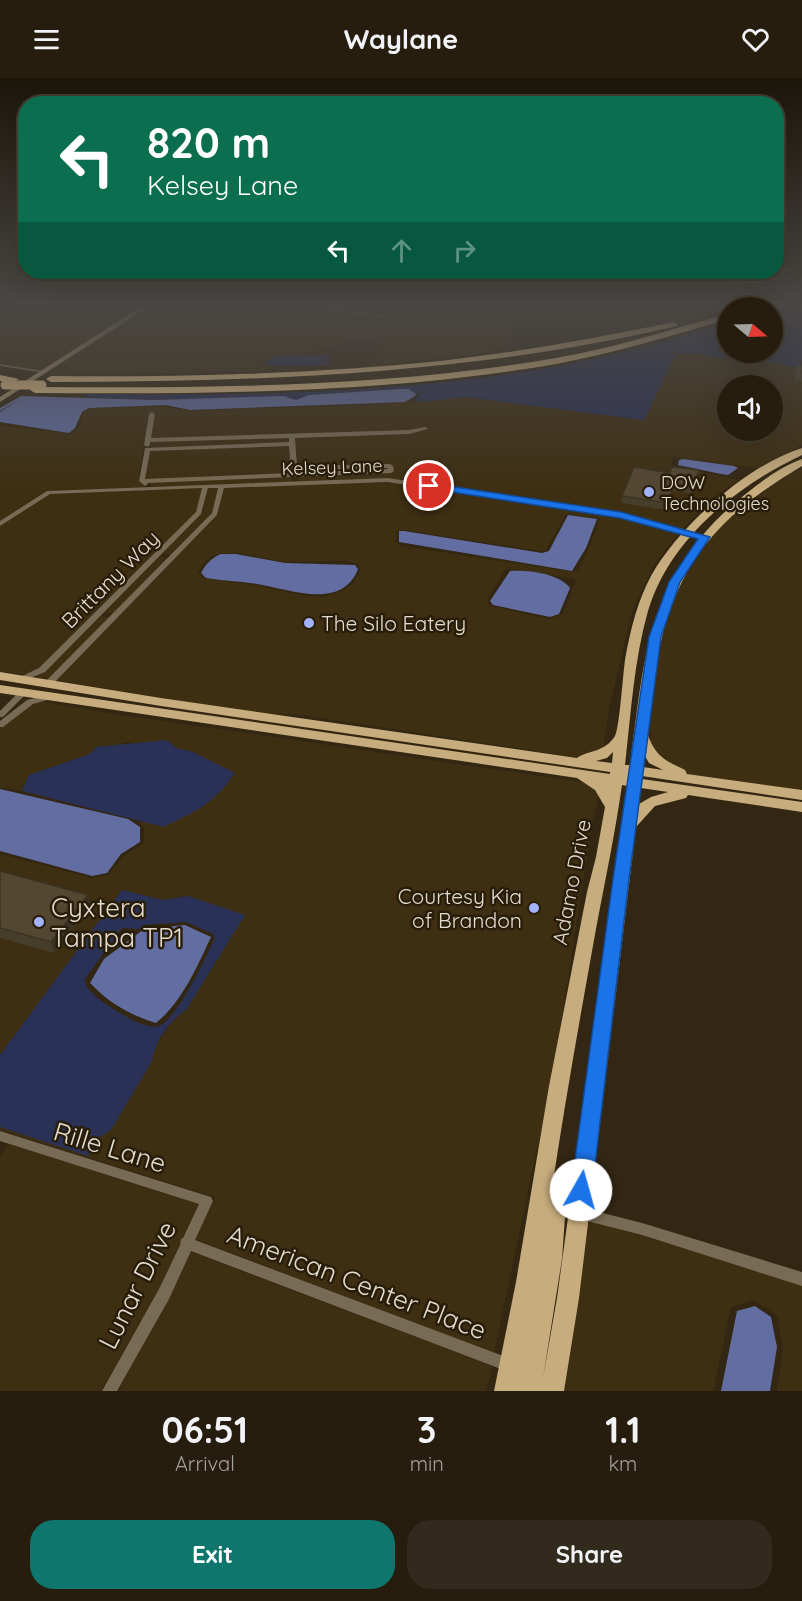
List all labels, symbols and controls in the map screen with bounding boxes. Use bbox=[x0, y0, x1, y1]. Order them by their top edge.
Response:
text: Waylane bbox=[344, 22, 458, 56]
icon: menu bbox=[30, 23, 63, 56]
icon: heart bbox=[739, 23, 772, 56]
text: 820 m bbox=[147, 116, 270, 169]
icon: left bbox=[48, 120, 126, 198]
text: Kelsey Lane bbox=[147, 168, 298, 202]
icon: left bbox=[322, 234, 355, 267]
icon: ahead bbox=[385, 234, 418, 267]
icon: right bbox=[448, 234, 481, 267]
north arrow bbox=[717, 297, 783, 363]
map controls bbox=[717, 297, 783, 441]
button: sound bbox=[717, 375, 783, 441]
street label: Kelsey Lane bbox=[281, 454, 383, 480]
pin bbox=[403, 460, 454, 511]
icon: arrive bbox=[412, 469, 445, 502]
place label: DOW Technologies bbox=[661, 471, 769, 515]
marker: DOW Technologies bbox=[642, 485, 656, 499]
street label: Brittany Way bbox=[56, 525, 164, 633]
place label: The Silo Eatery bbox=[321, 610, 466, 636]
marker: The Silo Eatery bbox=[302, 616, 316, 630]
street label: Adamo Drive bbox=[546, 817, 596, 947]
place label: Courtesy Kia of Brandon bbox=[398, 883, 522, 933]
place label: Cyxtera Tampa TP1 bbox=[51, 891, 183, 954]
marker: Courtesy Kia of Brandon bbox=[527, 901, 541, 915]
marker: Cyxtera Tampa TP1 bbox=[32, 915, 46, 929]
street label: Rille Lane bbox=[50, 1114, 170, 1180]
position arrow bbox=[549, 1158, 613, 1222]
street label: Lunar Drive bbox=[91, 1216, 183, 1354]
street label: American Center Place bbox=[223, 1217, 491, 1347]
text: 06:51 bbox=[162, 1407, 248, 1452]
text: 3 bbox=[417, 1407, 436, 1452]
text: 1.1 bbox=[605, 1407, 640, 1452]
text: Arrival bbox=[175, 1451, 235, 1476]
text: min bbox=[410, 1451, 444, 1476]
text: km bbox=[608, 1451, 637, 1476]
button: Exit bbox=[30, 1520, 395, 1589]
button: Share bbox=[407, 1520, 772, 1589]

